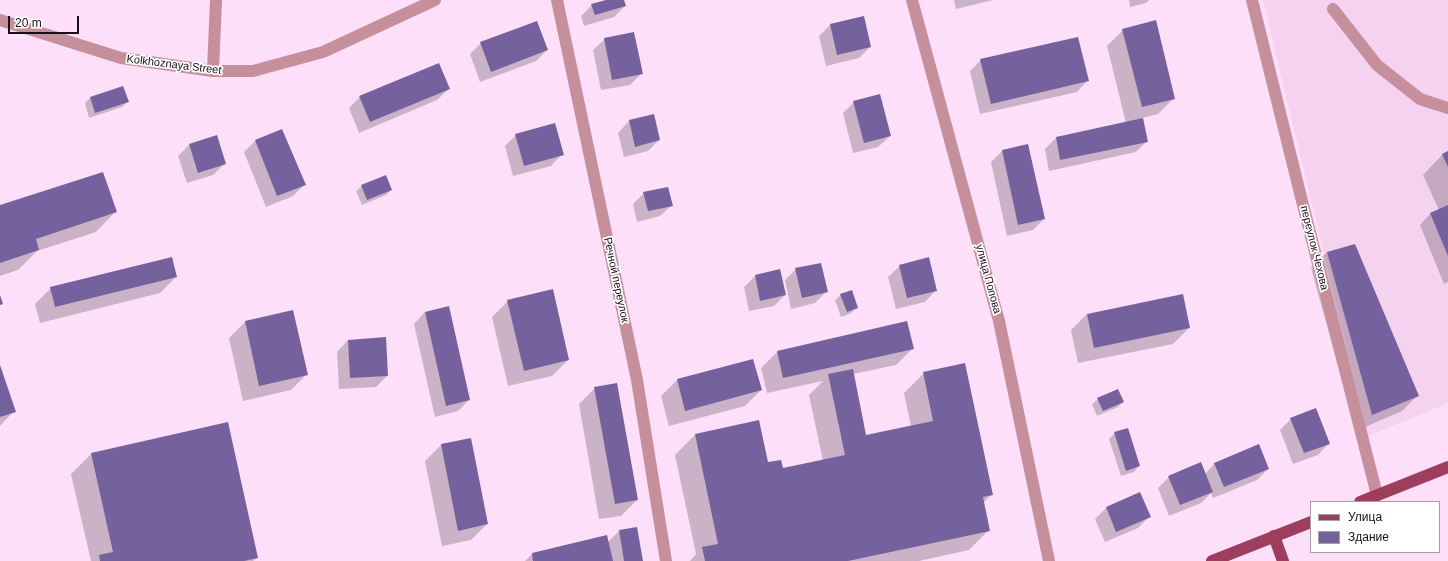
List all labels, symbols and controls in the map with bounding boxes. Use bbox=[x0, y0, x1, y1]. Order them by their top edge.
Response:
scale bar bbox=[10, 8, 81, 34]
text: 20 m bbox=[15, 16, 42, 30]
street label: Kolkhoznaya Street bbox=[126, 53, 222, 77]
street label: переулок Чехова bbox=[1297, 204, 1331, 292]
street label: Речной переулок bbox=[601, 236, 631, 324]
street label: улица Попова bbox=[972, 243, 1004, 315]
legend bbox=[1310, 501, 1440, 553]
text: Улица bbox=[1348, 510, 1382, 524]
text: Здание bbox=[1348, 530, 1389, 544]

